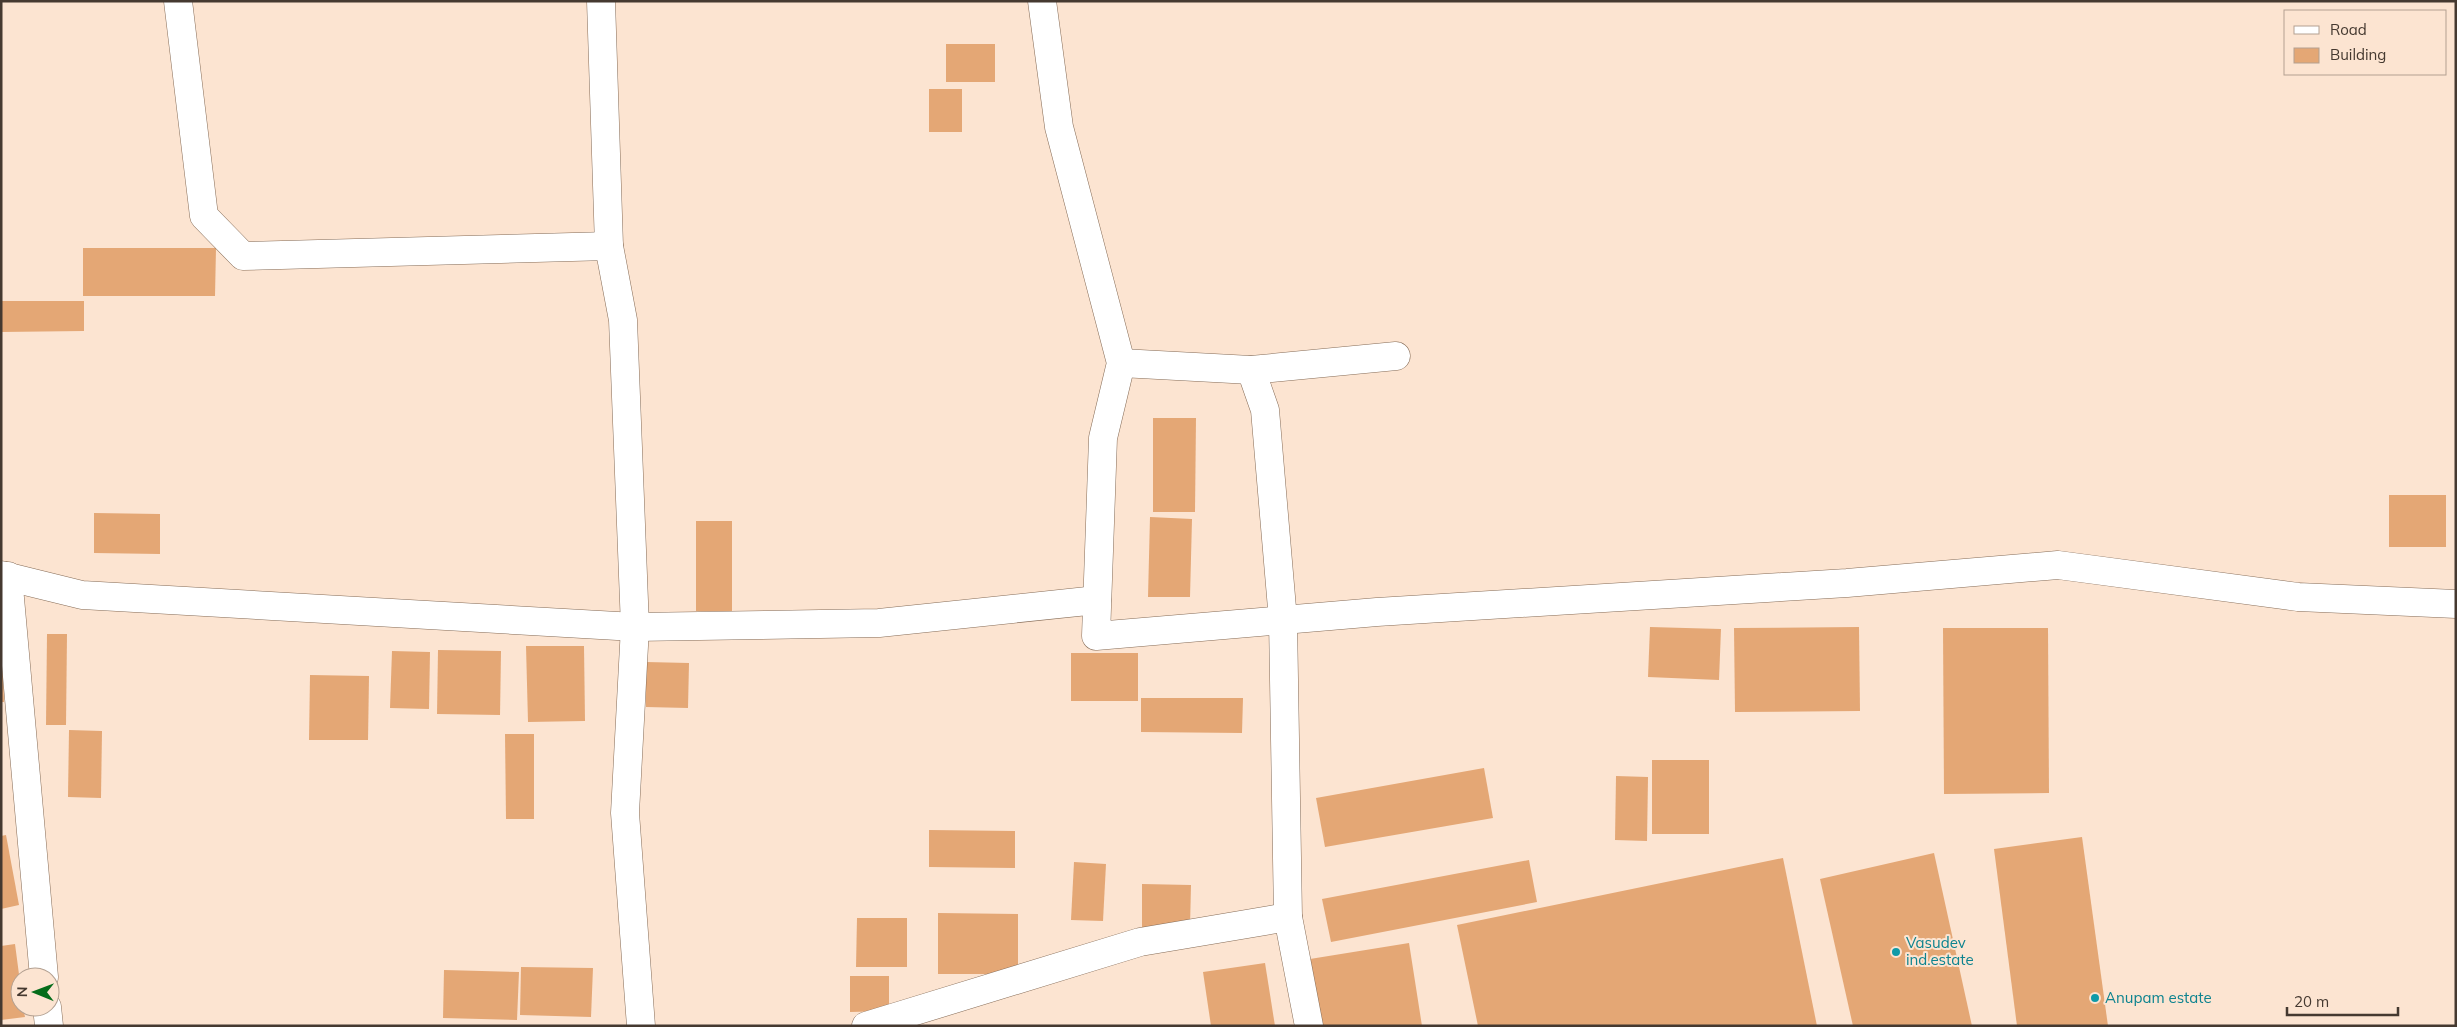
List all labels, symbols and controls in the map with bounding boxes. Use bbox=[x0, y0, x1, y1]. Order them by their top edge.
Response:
legend bbox=[2284, 10, 2447, 75]
text: Road bbox=[2330, 20, 2367, 39]
text: Building bbox=[2330, 45, 2386, 64]
place label: Vasudev ind.estate bbox=[1906, 933, 1974, 969]
marker: Vasudev ind.estate bbox=[1890, 946, 1902, 958]
north arrow bbox=[10, 967, 60, 1017]
scale bar bbox=[2287, 984, 2398, 1016]
text: N bbox=[13, 986, 31, 997]
place label: Anupam estate bbox=[2105, 988, 2212, 1007]
marker: Anupam estate bbox=[2089, 992, 2101, 1004]
text: 20 m bbox=[2294, 992, 2329, 1011]

